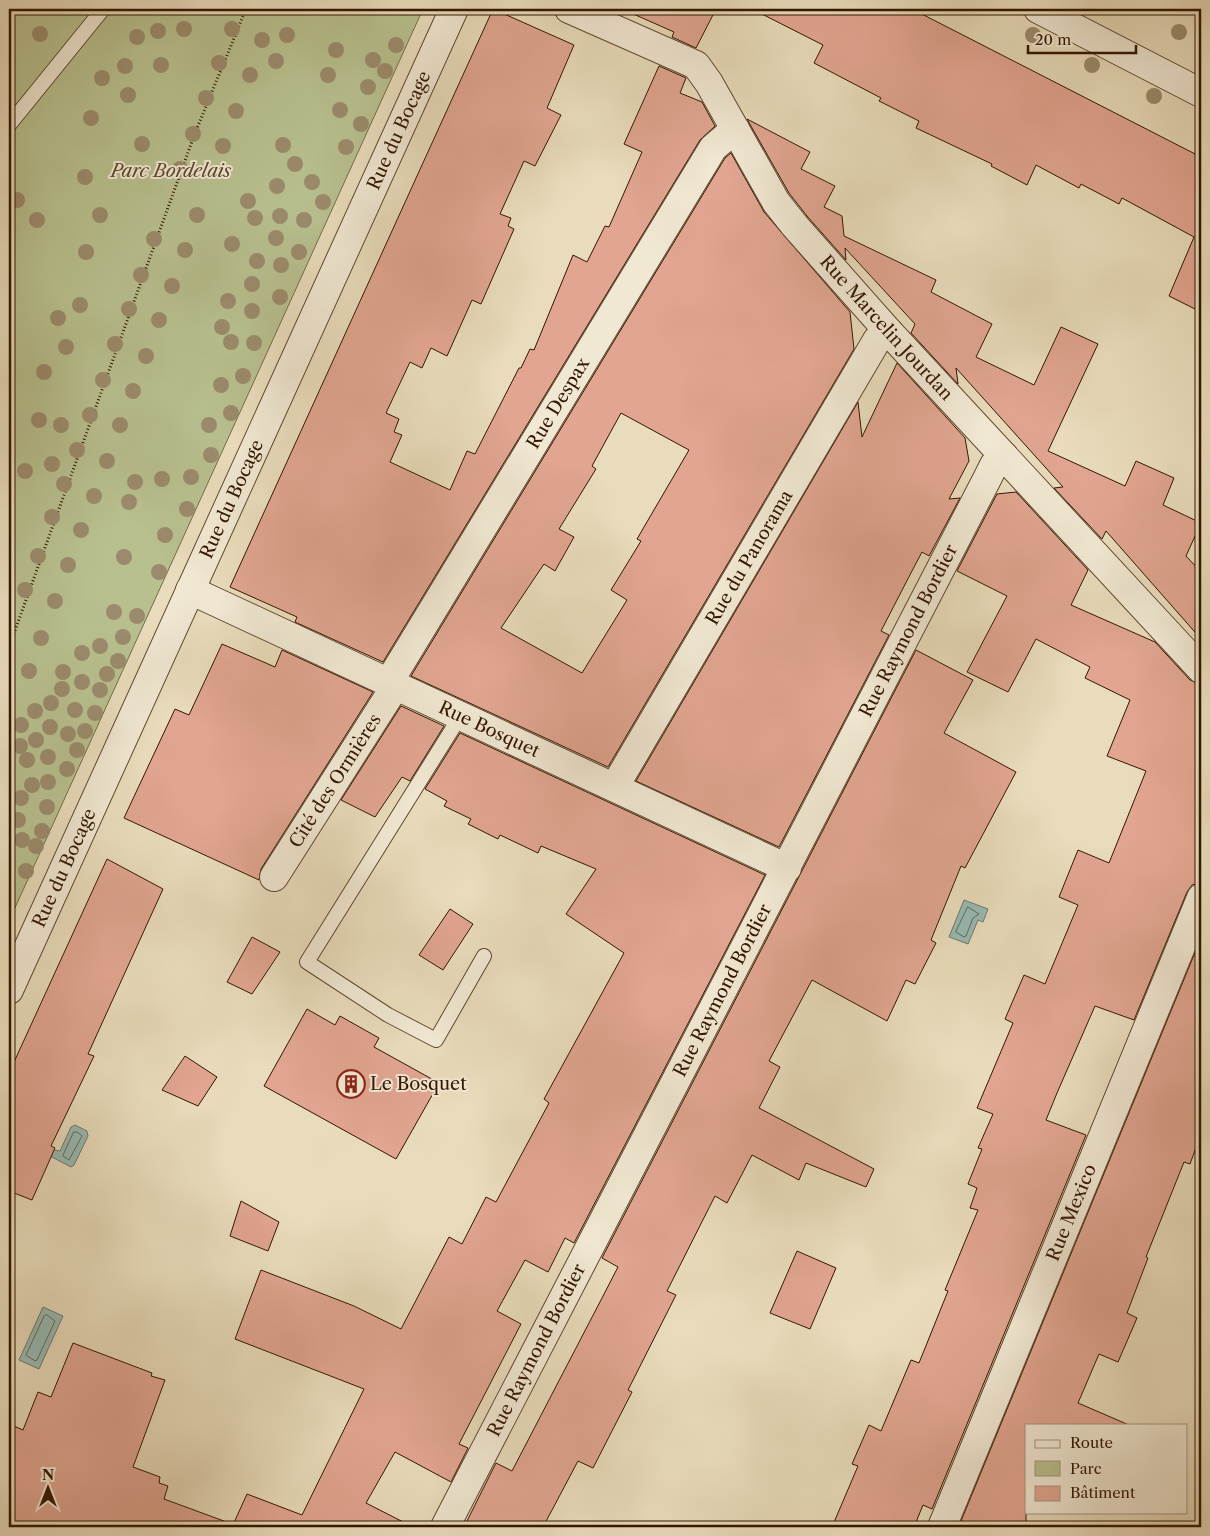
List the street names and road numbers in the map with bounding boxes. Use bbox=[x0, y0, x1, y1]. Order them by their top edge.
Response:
street label: Rue du Bocage bbox=[362, 67, 435, 193]
street label: Rue Marcelin Jourdan bbox=[815, 251, 958, 405]
street label: Rue Despax bbox=[522, 353, 594, 453]
street label: Rue du Bocage bbox=[195, 436, 268, 562]
street label: Rue du Panorama bbox=[701, 486, 798, 629]
street label: Rue Raymond Bordier bbox=[855, 540, 962, 721]
street label: Rue Bosquet bbox=[435, 696, 544, 763]
street label: Cité des Ormières bbox=[284, 710, 386, 852]
street label: Rue du Bocage bbox=[28, 805, 101, 931]
street label: Rue Raymond Bordier bbox=[669, 900, 776, 1081]
street label: Rue Mexico bbox=[1042, 1161, 1101, 1264]
street label: Rue Raymond Bordier bbox=[483, 1260, 590, 1440]

